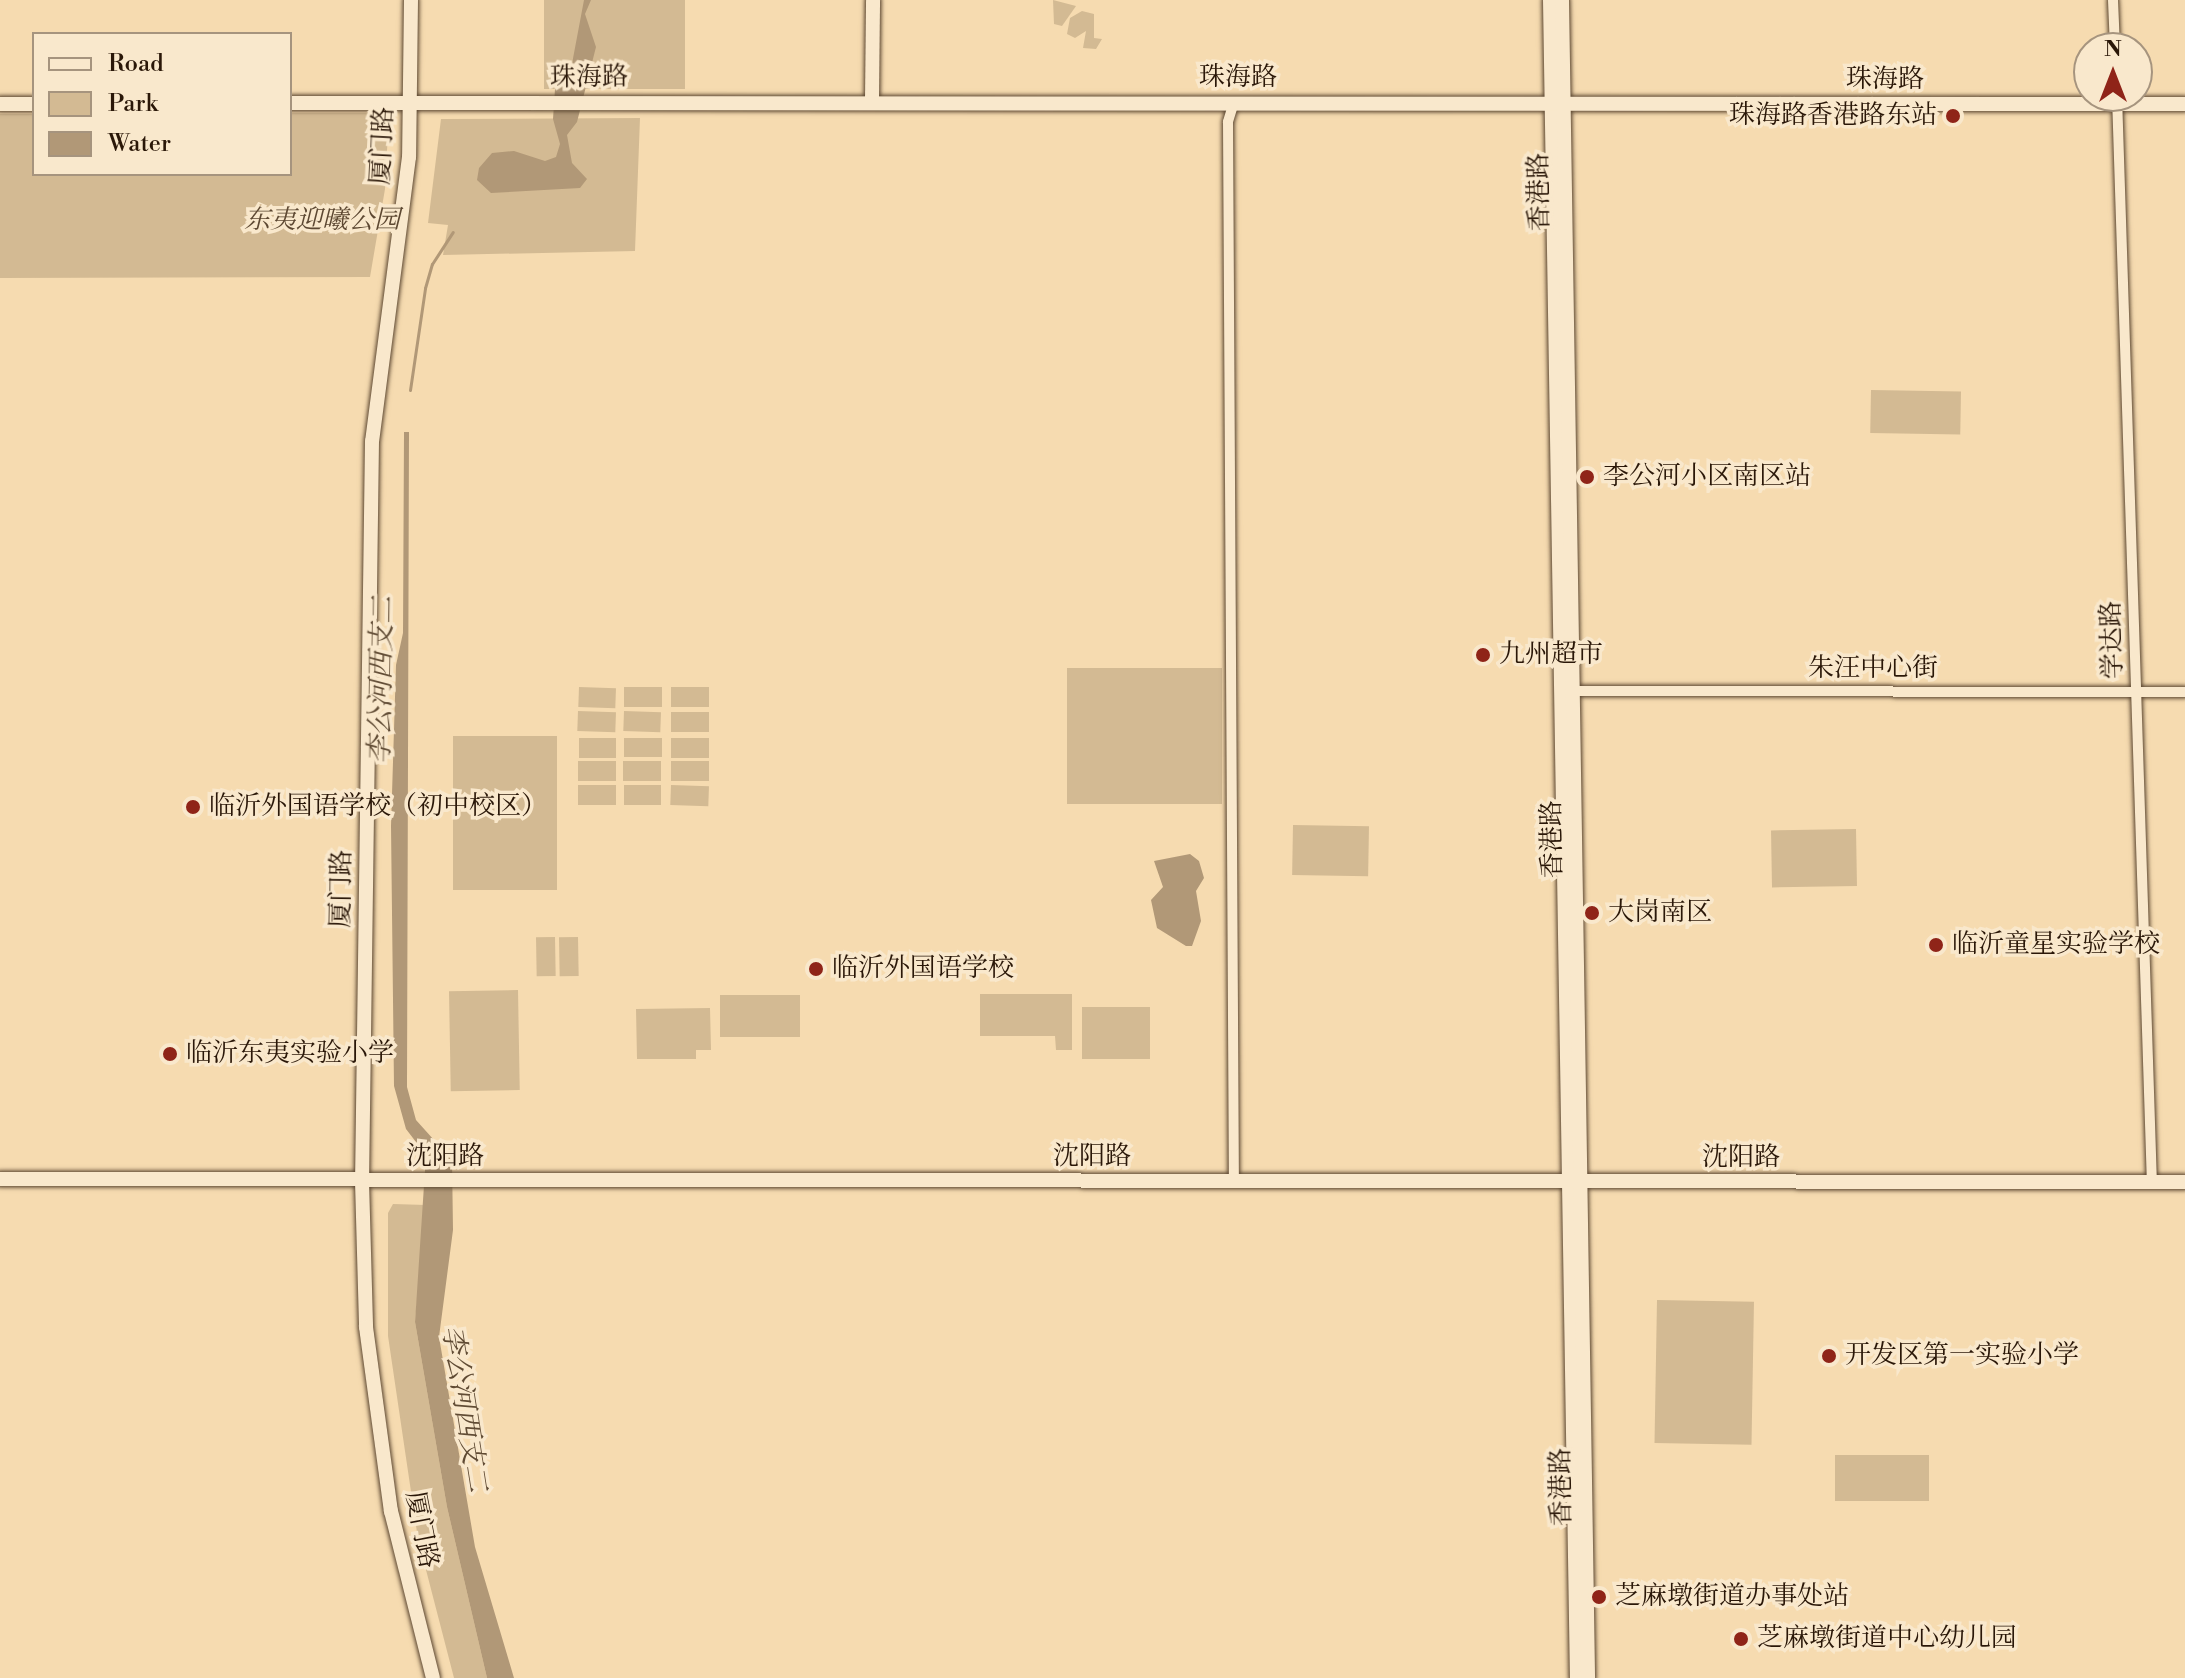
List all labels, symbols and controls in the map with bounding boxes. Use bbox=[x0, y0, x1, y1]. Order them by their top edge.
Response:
legend bbox=[32, 32, 292, 176]
north arrow bbox=[2073, 32, 2153, 112]
text: N bbox=[2104, 36, 2122, 63]
text: Road bbox=[108, 49, 164, 79]
street label: 珠海路 bbox=[550, 62, 628, 94]
street label: 珠海路 bbox=[1199, 62, 1277, 94]
street label: 珠海路 bbox=[1846, 64, 1924, 96]
text: Park bbox=[108, 89, 158, 119]
place label: 珠海路香港路东站 bbox=[1729, 100, 1937, 132]
street label: 厦门路 bbox=[365, 106, 401, 186]
marker: 珠海路香港路东站 bbox=[1944, 107, 1962, 125]
text: Water bbox=[108, 129, 171, 159]
street label: 香港路 bbox=[1524, 153, 1556, 231]
park label: 东夷迎曦公园 bbox=[244, 205, 400, 237]
place label: 李公河小区南区站 bbox=[1603, 461, 1811, 493]
marker: 李公河小区南区站 bbox=[1578, 468, 1596, 486]
water label: 李公河西支二 bbox=[364, 596, 400, 764]
street label: 学达路 bbox=[2096, 600, 2130, 680]
place label: 九州超市 bbox=[1499, 639, 1603, 671]
marker: 九州超市 bbox=[1474, 646, 1492, 664]
street label: 朱汪中心街 bbox=[1808, 653, 1938, 685]
place label: 临沂外国语学校（初中校区） bbox=[209, 791, 547, 823]
marker: 临沂外国语学校（初中校区） bbox=[184, 798, 202, 816]
street label: 香港路 bbox=[1537, 800, 1569, 878]
street label: 厦门路 bbox=[326, 850, 358, 928]
place label: 大岗南区 bbox=[1608, 897, 1712, 929]
marker: 大岗南区 bbox=[1583, 904, 1601, 922]
place label: 临沂童星实验学校 bbox=[1952, 929, 2160, 961]
marker: 临沂童星实验学校 bbox=[1927, 936, 1945, 954]
place label: 临沂外国语学校 bbox=[832, 953, 1014, 985]
marker: 临沂外国语学校 bbox=[807, 960, 825, 978]
place label: 临沂东夷实验小学 bbox=[186, 1038, 394, 1070]
marker: 临沂东夷实验小学 bbox=[161, 1045, 179, 1063]
street label: 沈阳路 bbox=[406, 1141, 484, 1173]
street label: 沈阳路 bbox=[1053, 1141, 1131, 1173]
street label: 沈阳路 bbox=[1702, 1142, 1780, 1174]
water label: 李公河西支二 bbox=[434, 1323, 494, 1495]
place label: 开发区第一实验小学 bbox=[1845, 1340, 2079, 1372]
marker: 开发区第一实验小学 bbox=[1820, 1347, 1838, 1365]
street label: 香港路 bbox=[1546, 1448, 1578, 1526]
street label: 厦门路 bbox=[398, 1489, 444, 1571]
place label: 芝麻墩街道办事处站 bbox=[1615, 1581, 1849, 1613]
marker: 芝麻墩街道办事处站 bbox=[1590, 1588, 1608, 1606]
place label: 芝麻墩街道中心幼儿园 bbox=[1757, 1623, 2017, 1655]
marker: 芝麻墩街道中心幼儿园 bbox=[1732, 1630, 1750, 1648]

